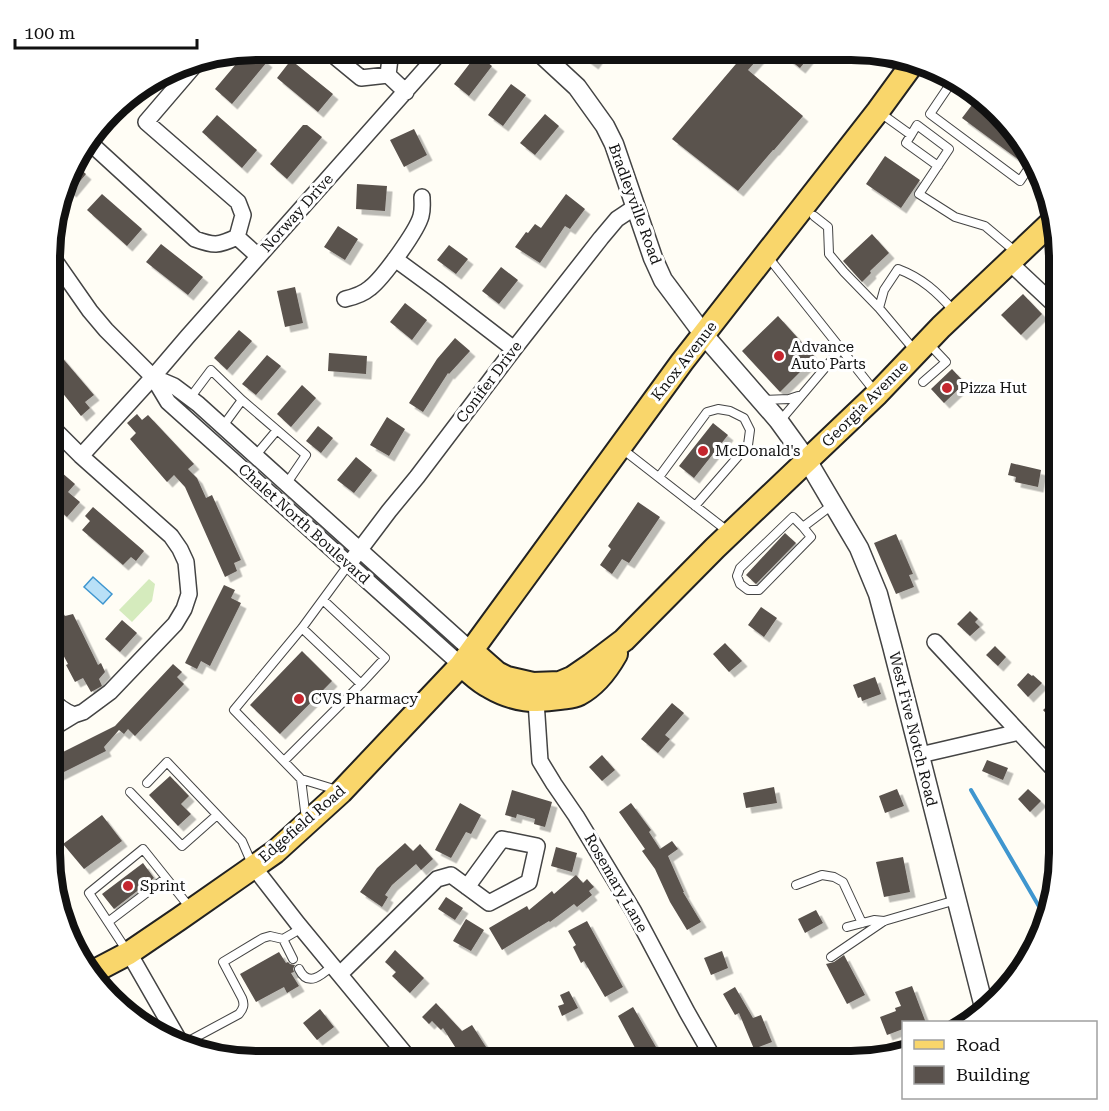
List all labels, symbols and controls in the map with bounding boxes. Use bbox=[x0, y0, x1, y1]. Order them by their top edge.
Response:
scale bar bbox=[15, 12, 196, 50]
text: 100 m bbox=[24, 22, 75, 43]
street label: Bradleyville Road bbox=[605, 141, 665, 267]
street label: Norway Drive bbox=[257, 170, 337, 256]
street label: Knox Avenue bbox=[647, 318, 721, 404]
street label: Conifer Drive bbox=[452, 338, 526, 426]
place label: Advance Auto Parts bbox=[791, 338, 866, 373]
marker: Advance Auto Parts bbox=[772, 349, 786, 363]
street label: Georgia Avenue bbox=[818, 357, 912, 451]
place label: Pizza Hut bbox=[959, 379, 1027, 397]
marker: Pizza Hut bbox=[940, 381, 954, 395]
place label: McDonald's bbox=[715, 442, 801, 460]
marker: McDonald's bbox=[696, 444, 710, 458]
street label: Chalet North Boulevard bbox=[234, 460, 374, 588]
street label: West Five Notch Road bbox=[885, 650, 941, 809]
place label: CVS Pharmacy bbox=[311, 690, 418, 708]
marker: CVS Pharmacy bbox=[292, 692, 306, 706]
street label: Edgefield Road bbox=[255, 781, 349, 866]
street label: Rosemary Lane bbox=[580, 830, 652, 936]
place label: Sprint bbox=[140, 877, 186, 895]
marker: Sprint bbox=[121, 879, 135, 893]
legend bbox=[902, 1021, 1097, 1099]
text: Road bbox=[956, 1034, 1001, 1055]
text: Building bbox=[956, 1064, 1030, 1085]

